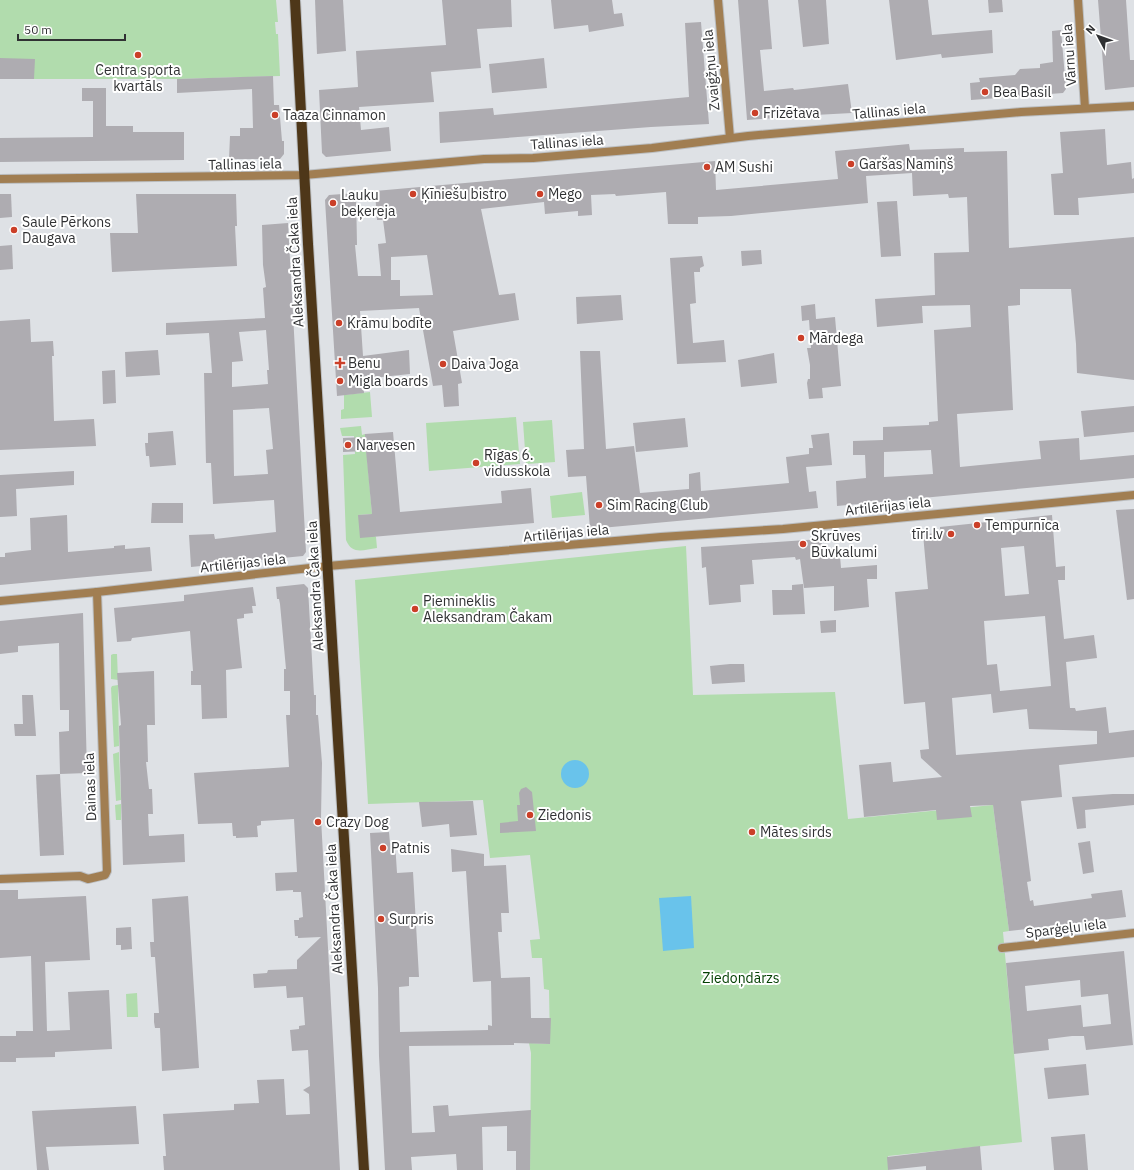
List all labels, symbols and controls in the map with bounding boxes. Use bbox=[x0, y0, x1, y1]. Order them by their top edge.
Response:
scale bar bbox=[18, 16, 125, 42]
north arrow bbox=[1078, 16, 1118, 56]
text: 50 m bbox=[24, 22, 52, 37]
text: N bbox=[1083, 22, 1098, 37]
street label: Vārnu iela bbox=[1058, 23, 1080, 87]
street label: Zvaigžņu iela bbox=[698, 28, 724, 111]
marker: Centra sporta kvartāls bbox=[133, 50, 143, 60]
place label: Centra sporta kvartāls bbox=[95, 61, 181, 95]
place label: Bea Basil bbox=[993, 83, 1052, 101]
marker: Bea Basil bbox=[980, 87, 990, 97]
street label: Tallinas iela bbox=[852, 99, 927, 123]
place label: Frizētava bbox=[763, 104, 820, 122]
place label: Taaza Cinnamon bbox=[283, 106, 386, 124]
marker: Frizētava bbox=[750, 108, 760, 118]
marker: Taaza Cinnamon bbox=[270, 110, 280, 120]
street label: Tallinas iela bbox=[530, 130, 605, 154]
street label: Tallinas iela bbox=[208, 154, 282, 174]
place label: Garšas Namiņš bbox=[859, 155, 954, 173]
place label: AM Sushi bbox=[715, 158, 773, 176]
marker: Garšas Namiņš bbox=[846, 159, 856, 169]
marker: AM Sushi bbox=[702, 162, 712, 172]
place label: Ķīniešu bistro bbox=[421, 185, 507, 203]
place label: Mego bbox=[548, 185, 582, 203]
place label: Lauku beķereja bbox=[341, 186, 396, 220]
marker: Ķīniešu bistro bbox=[408, 189, 418, 199]
marker: Mego bbox=[535, 189, 545, 199]
street label: Aleksandra Čaka iela bbox=[282, 196, 307, 328]
marker: Lauku beķereja bbox=[328, 198, 338, 208]
place label: Saule Pērkons Daugava bbox=[22, 213, 111, 247]
marker: Saule Pērkons Daugava bbox=[9, 225, 19, 235]
place label: Krāmu bodīte bbox=[347, 314, 432, 332]
marker: Krāmu bodīte bbox=[334, 318, 344, 328]
place label: Mārdega bbox=[809, 329, 864, 347]
marker: Mārdega bbox=[796, 333, 806, 343]
place label: Benu bbox=[348, 354, 381, 372]
place label: Daiva Joga bbox=[451, 355, 519, 373]
marker: Benu bbox=[335, 358, 345, 368]
marker: Daiva Joga bbox=[438, 359, 448, 369]
place label: Migla boards bbox=[348, 372, 428, 390]
marker: Migla boards bbox=[335, 376, 345, 386]
place label: Narvesen bbox=[356, 436, 416, 454]
marker: Narvesen bbox=[343, 440, 353, 450]
place label: Rīgas 6. vidusskola bbox=[484, 446, 551, 480]
marker: Rīgas 6. vidusskola bbox=[471, 458, 481, 468]
street label: Artilērijas iela bbox=[844, 492, 932, 519]
place label: Sim Racing Club bbox=[607, 496, 708, 514]
marker: Sim Racing Club bbox=[594, 500, 604, 510]
place label: Tempurnīca bbox=[985, 516, 1060, 534]
street label: Aleksandra Čaka iela bbox=[302, 520, 327, 652]
street label: Artilērijas iela bbox=[522, 520, 610, 546]
marker: Tempurnīca bbox=[972, 520, 982, 530]
place label: tīri.lv bbox=[912, 525, 943, 543]
place label: Skrūves Būvkalumi bbox=[811, 527, 877, 561]
marker: tīri.lv bbox=[946, 529, 956, 539]
marker: Skrūves Būvkalumi bbox=[798, 539, 808, 549]
street label: Artilērijas iela bbox=[199, 549, 287, 576]
place label: Piemineklis Aleksandram Čakam bbox=[423, 592, 552, 626]
marker: Piemineklis Aleksandram Čakam bbox=[410, 604, 420, 614]
street label: Dainas iela bbox=[80, 752, 100, 821]
place label: Ziedonis bbox=[538, 806, 592, 824]
marker: Ziedonis bbox=[525, 810, 535, 820]
place label: Crazy Dog bbox=[326, 813, 389, 831]
marker: Crazy Dog bbox=[313, 817, 323, 827]
place label: Mātes sirds bbox=[760, 823, 832, 841]
marker: Mātes sirds bbox=[747, 827, 757, 837]
place label: Patnis bbox=[391, 839, 430, 857]
street label: Aleksandra Čaka iela bbox=[321, 843, 346, 975]
marker: Patnis bbox=[378, 843, 388, 853]
place label: Surpris bbox=[389, 910, 434, 928]
marker: Surpris bbox=[376, 914, 386, 924]
street label: Sparģeļu iela bbox=[1025, 914, 1108, 942]
park label: Ziedoņdārzs bbox=[702, 969, 780, 987]

